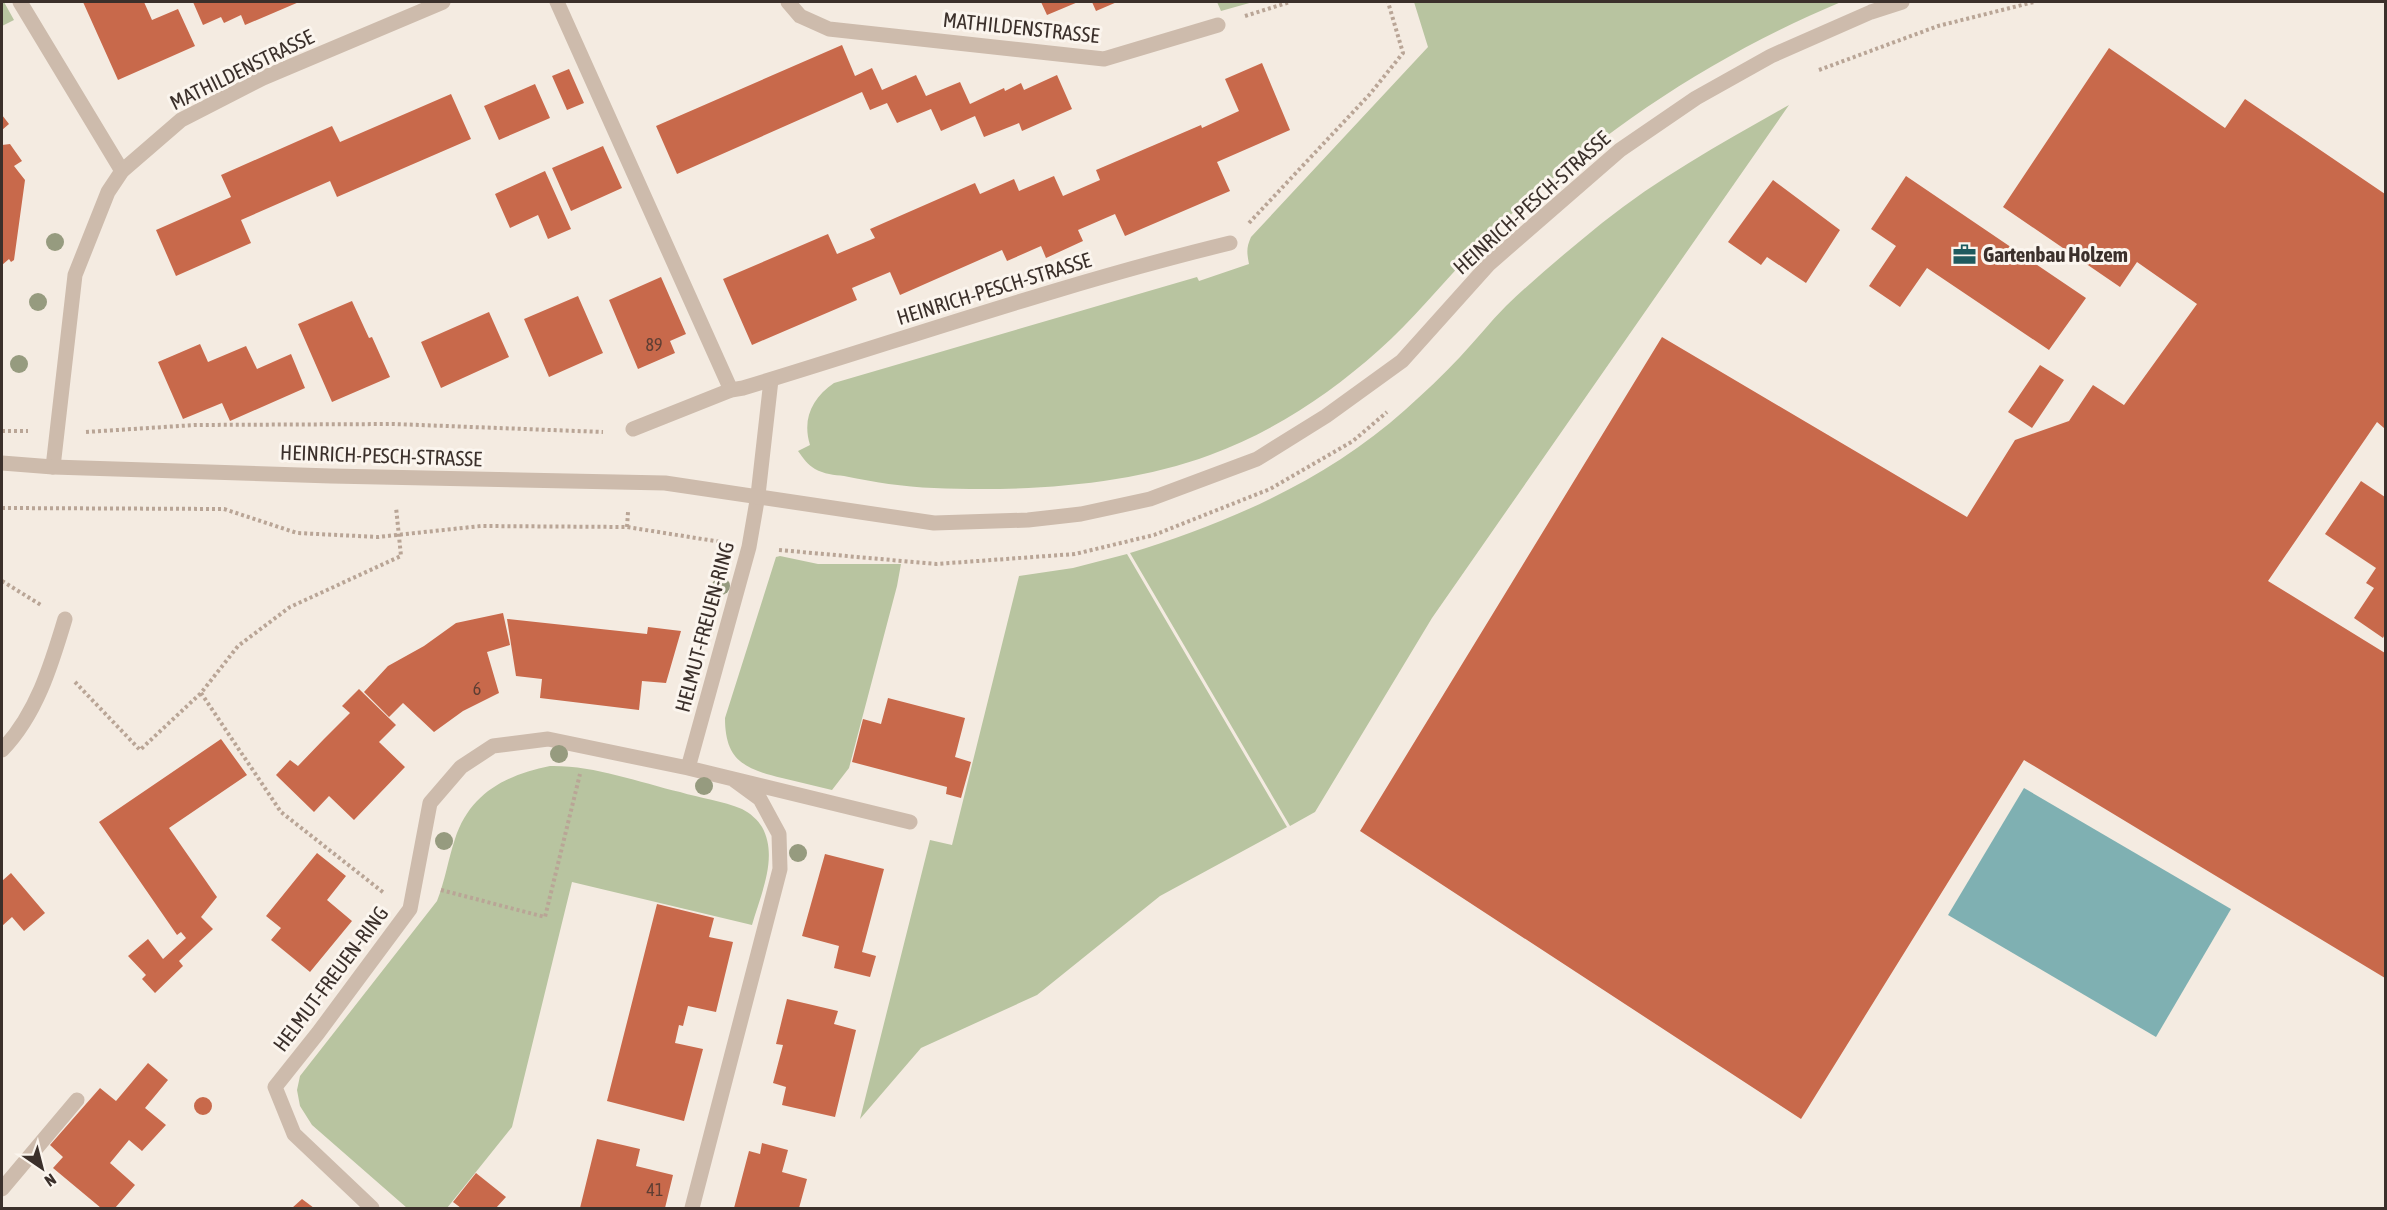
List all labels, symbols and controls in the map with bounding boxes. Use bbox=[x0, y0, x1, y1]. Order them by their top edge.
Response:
street label: MATHILDENSTRASSE bbox=[942, 7, 1100, 47]
street label: MATHILDENSTRASSE bbox=[166, 24, 317, 114]
street label: HEINRICH-PESCH-STRASSE bbox=[1448, 126, 1614, 279]
office icon: Gartenbau Holzem bbox=[1952, 242, 1978, 268]
place label: Gartenbau Holzem bbox=[1983, 242, 2128, 266]
street label: HEINRICH-PESCH-STRASSE bbox=[894, 247, 1094, 329]
house number: 89 bbox=[646, 334, 662, 355]
street label: HEINRICH-PESCH-STRASSE bbox=[280, 439, 482, 471]
street label: HELMUT-FREUEN-RING bbox=[670, 539, 738, 715]
house number: 6 bbox=[473, 678, 481, 699]
street label: HELMUT-FREUEN-RING bbox=[268, 901, 393, 1056]
north arrow bbox=[12, 1138, 72, 1198]
text: N bbox=[42, 1170, 60, 1190]
house number: 41 bbox=[647, 1179, 663, 1200]

